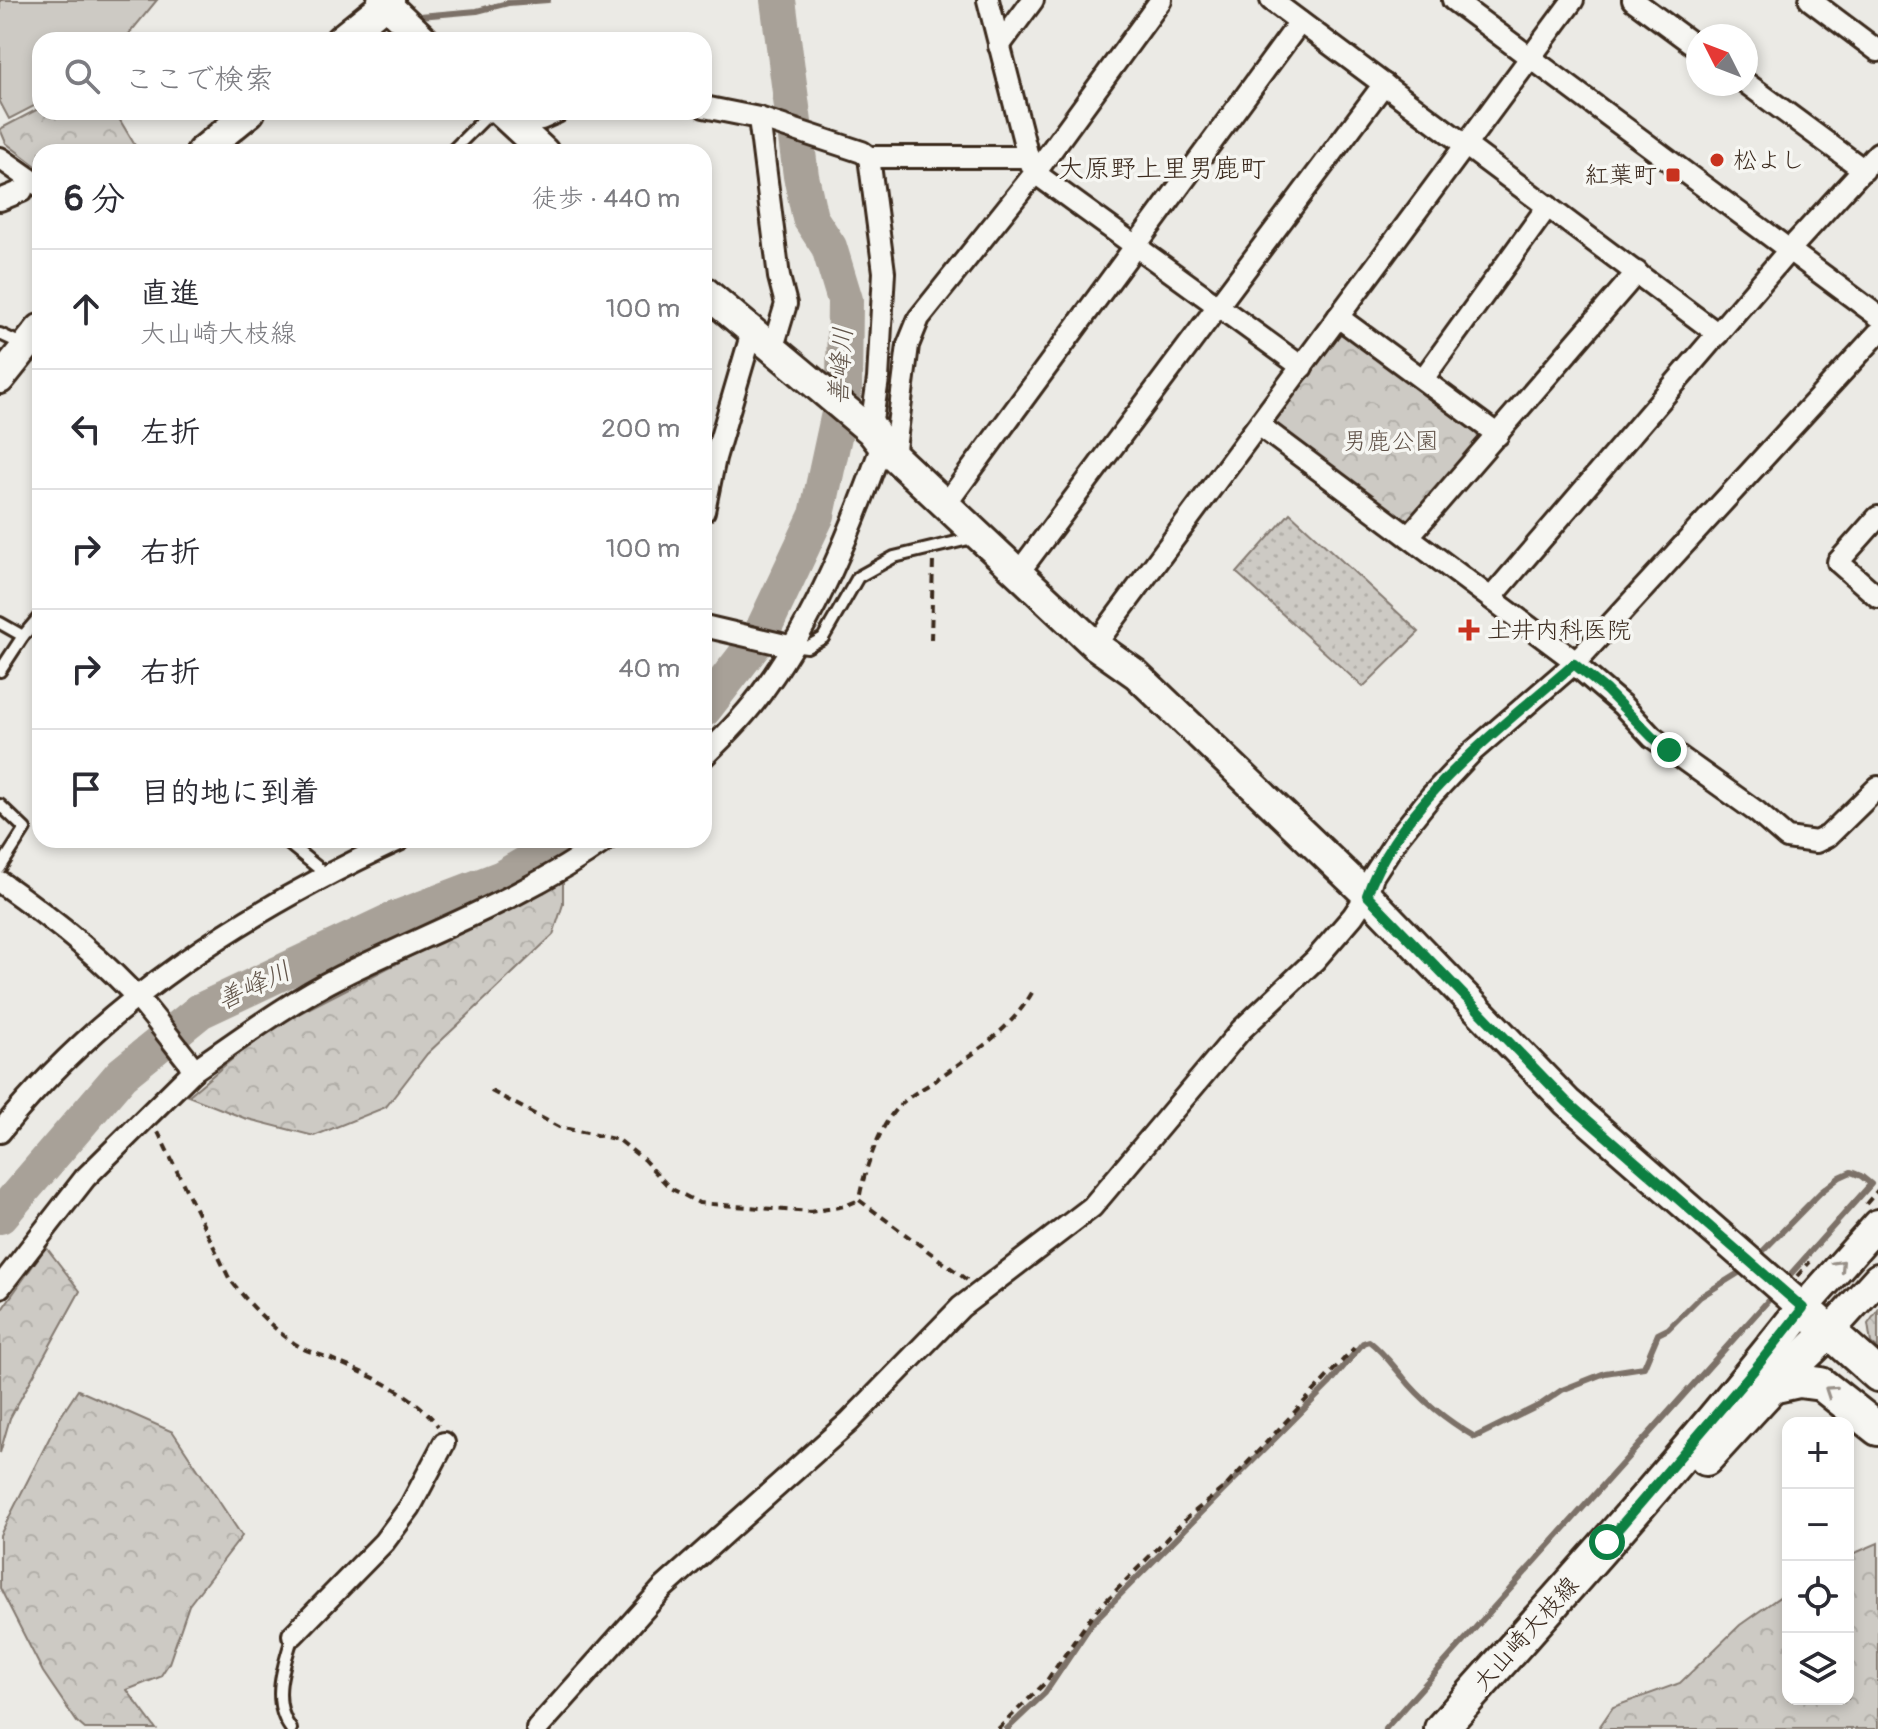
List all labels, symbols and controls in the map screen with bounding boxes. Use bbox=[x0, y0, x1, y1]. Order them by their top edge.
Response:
north arrow bbox=[1686, 24, 1758, 96]
search box bbox=[32, 32, 712, 120]
icon: search bbox=[60, 54, 104, 98]
text: ここで検索 bbox=[124, 61, 274, 98]
place label: 松よし bbox=[1733, 146, 1805, 175]
marker: 松よし bbox=[1708, 151, 1726, 169]
district label: 大原野上里男鹿町 bbox=[1058, 153, 1266, 185]
place label: 紅葉町 bbox=[1585, 161, 1657, 190]
marker: 紅葉町 bbox=[1664, 166, 1682, 184]
text: 6 分 bbox=[64, 178, 125, 221]
text: 徒歩 · 440 m bbox=[532, 183, 680, 215]
text: 直進 bbox=[140, 275, 200, 312]
icon: ahead bbox=[64, 287, 108, 331]
text: 100 m bbox=[606, 293, 680, 325]
text: 大山崎大枝線 bbox=[140, 318, 296, 350]
water label: 善峰川 bbox=[822, 326, 860, 406]
icon: left bbox=[64, 407, 108, 451]
text: 200 m bbox=[601, 413, 680, 445]
text: 左折 bbox=[140, 414, 200, 451]
park label: 男鹿公園 bbox=[1343, 427, 1439, 456]
icon: right bbox=[64, 527, 108, 571]
text: 100 m bbox=[606, 533, 680, 565]
text: 右折 bbox=[140, 534, 200, 571]
place label: 土井内科医院 bbox=[1487, 616, 1631, 645]
marker: 土井内科医院 bbox=[1458, 619, 1480, 641]
icon: right bbox=[64, 647, 108, 691]
text: 40 m bbox=[618, 653, 680, 685]
text: 右折 bbox=[140, 654, 200, 691]
route end bbox=[1651, 732, 1687, 768]
icon: arrive bbox=[64, 767, 108, 811]
text: 目的地に到着 bbox=[140, 774, 320, 811]
water label: 善峰川 bbox=[212, 955, 296, 1017]
one-way arrow bbox=[1830, 1260, 1844, 1275]
one-way arrow bbox=[1824, 1386, 1838, 1401]
map controls bbox=[1782, 1417, 1854, 1705]
button: + bbox=[1782, 1417, 1854, 1489]
button: − bbox=[1782, 1489, 1854, 1561]
route start bbox=[1589, 1524, 1625, 1560]
button: locate bbox=[1782, 1561, 1854, 1633]
street label: 大山崎大枝線 bbox=[1467, 1571, 1585, 1697]
button: layers bbox=[1782, 1633, 1854, 1705]

